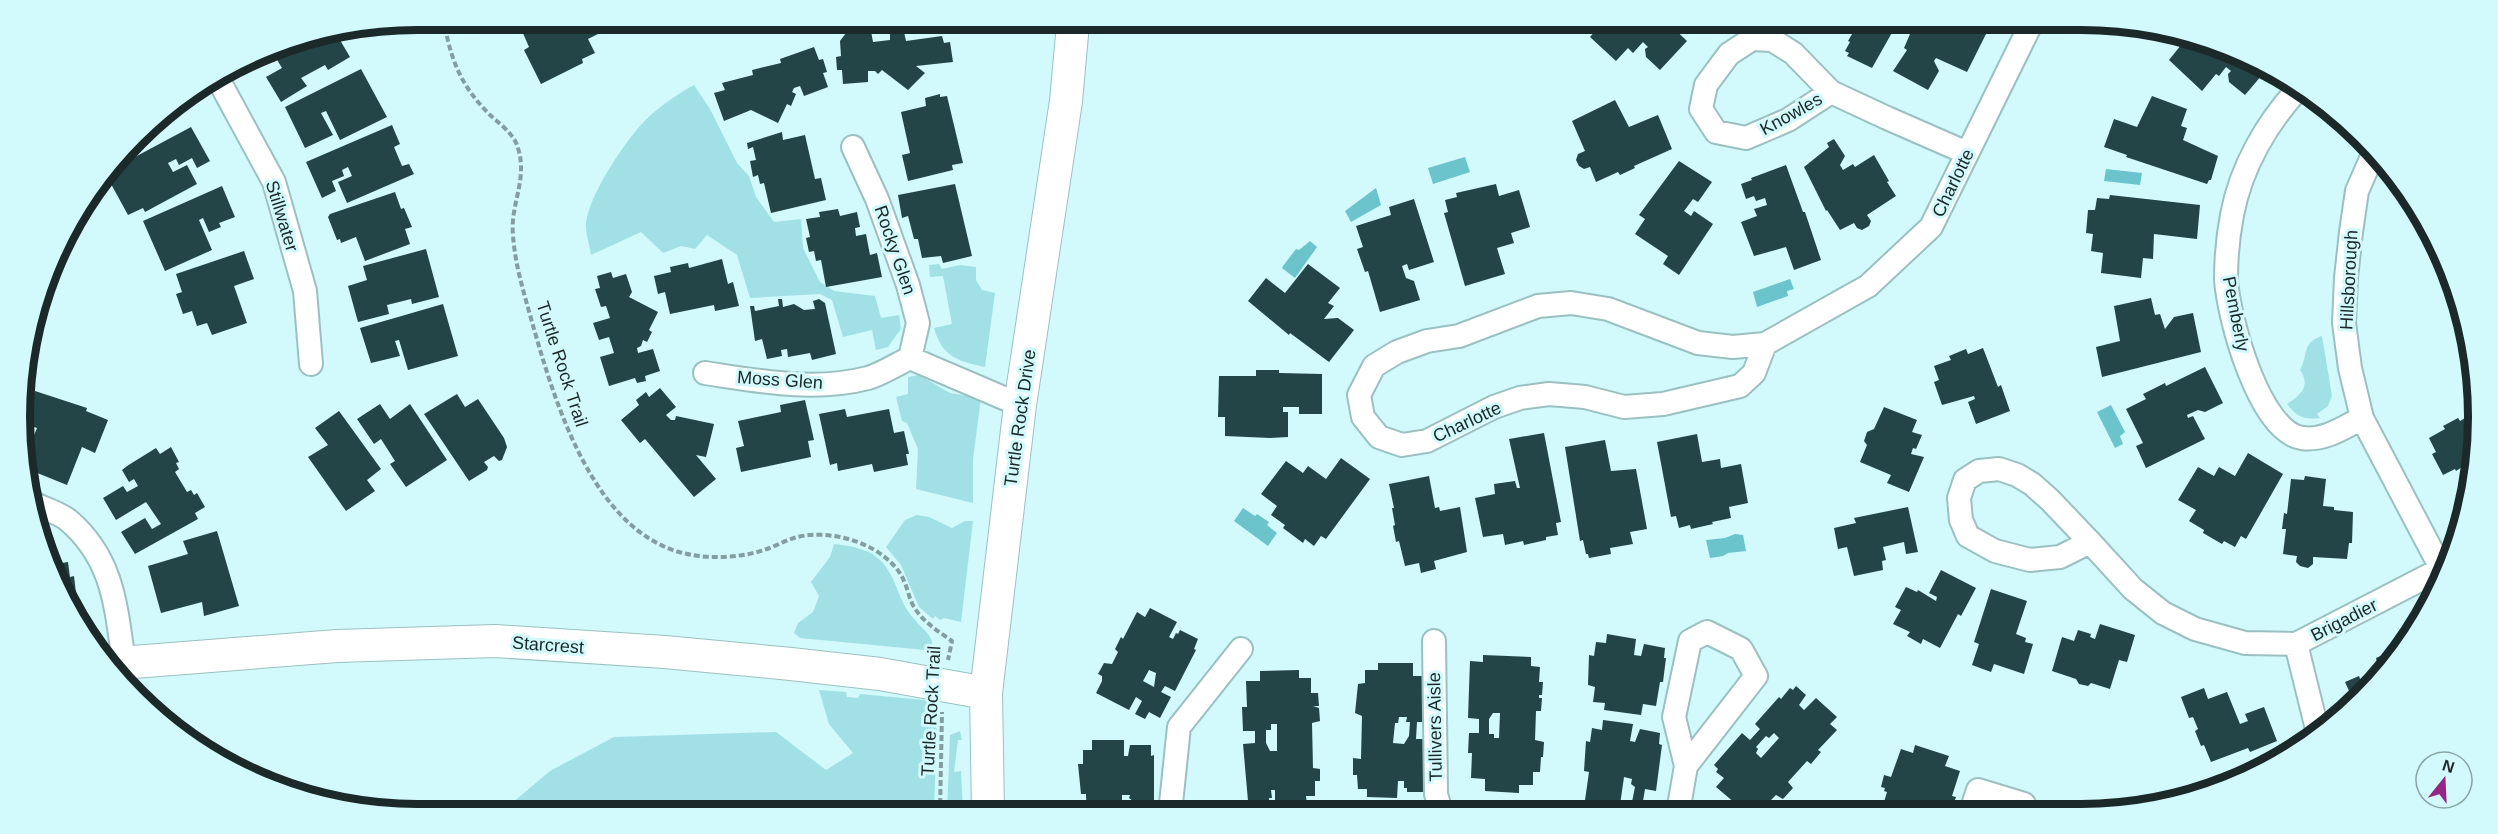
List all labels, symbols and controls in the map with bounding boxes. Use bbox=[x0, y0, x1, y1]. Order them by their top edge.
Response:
street label: Knowles bbox=[1756, 89, 1826, 139]
street label: Charlotte bbox=[1928, 146, 1978, 220]
street label: Stillwater bbox=[262, 178, 302, 254]
street label: Rocky Glen bbox=[870, 203, 920, 297]
street label: Hillsborough bbox=[2336, 230, 2362, 330]
street label: Pemberly bbox=[2219, 275, 2253, 353]
street label: Turtle Rock Trail bbox=[532, 299, 592, 429]
street label: Turtle Rock Drive bbox=[1000, 348, 1040, 488]
street label: Moss Glen bbox=[736, 367, 824, 393]
street label: Charlotte bbox=[1430, 398, 1504, 446]
street label: Brigadier bbox=[2307, 595, 2381, 645]
street label: Starcrest bbox=[511, 633, 585, 657]
street label: Turtle Rock Trail bbox=[918, 645, 944, 777]
street label: Tullivers Aisle bbox=[1424, 672, 1446, 782]
north arrow bbox=[2414, 750, 2474, 810]
text: N bbox=[2440, 756, 2457, 776]

